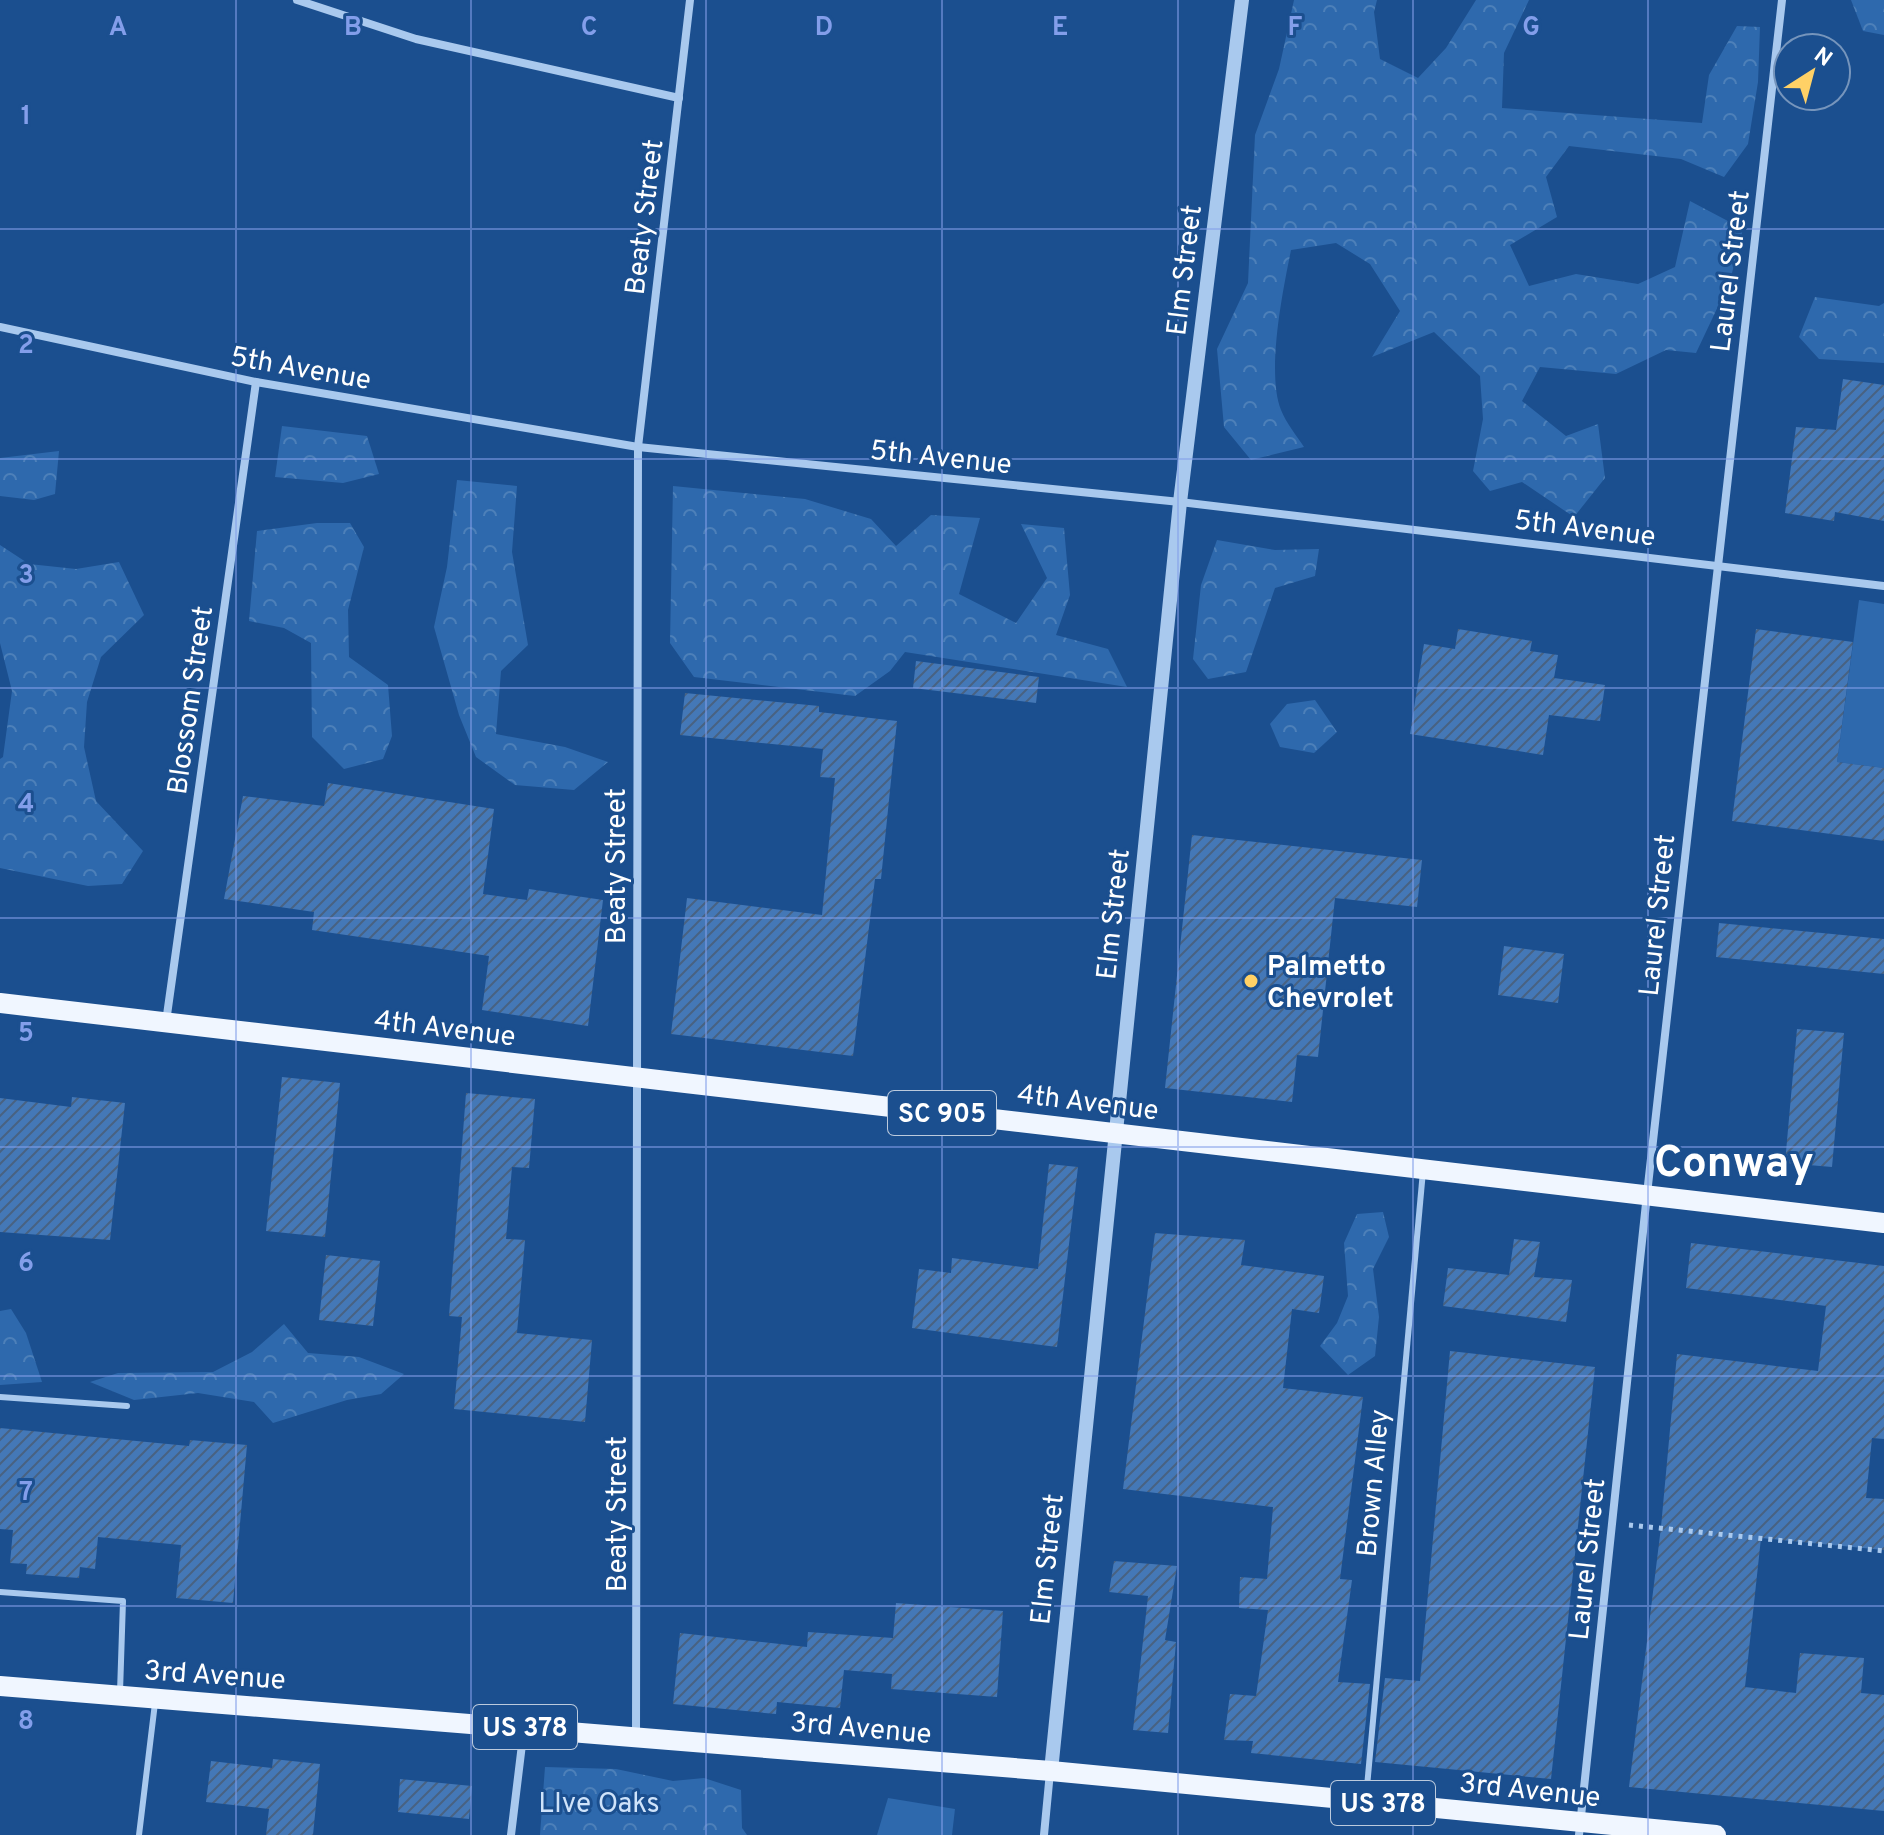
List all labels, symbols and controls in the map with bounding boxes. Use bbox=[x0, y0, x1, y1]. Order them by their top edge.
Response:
text: A bbox=[109, 12, 127, 45]
text: B bbox=[344, 12, 362, 45]
text: C bbox=[581, 12, 597, 45]
text: D bbox=[815, 12, 833, 45]
text: E bbox=[1052, 12, 1068, 45]
text: F bbox=[1288, 12, 1303, 45]
text: G bbox=[1522, 12, 1540, 45]
north arrow bbox=[1772, 32, 1852, 112]
text: N bbox=[1808, 42, 1837, 73]
text: 1 bbox=[21, 101, 31, 134]
street label: Beaty Street bbox=[619, 138, 673, 297]
street label: Laurel Street bbox=[1704, 188, 1760, 354]
street label: Elm Street bbox=[1160, 203, 1212, 338]
text: 2 bbox=[18, 330, 34, 363]
street label: 5th Avenue bbox=[227, 340, 374, 400]
street label: 5th Avenue bbox=[868, 434, 1013, 484]
street label: 5th Avenue bbox=[1512, 503, 1657, 557]
text: 3 bbox=[18, 560, 34, 593]
street label: Blossom Street bbox=[161, 604, 223, 797]
street label: Beaty Street bbox=[600, 788, 636, 944]
text: 4 bbox=[18, 789, 34, 822]
street label: Laurel Street bbox=[1633, 833, 1685, 998]
street label: Elm Street bbox=[1090, 847, 1140, 982]
place label: Palmetto Chevrolet bbox=[1267, 950, 1394, 1018]
marker: Palmetto Chevrolet bbox=[1242, 972, 1260, 990]
street label: 4th Avenue bbox=[372, 1003, 517, 1057]
text: 5 bbox=[18, 1018, 34, 1051]
street label: 4th Avenue bbox=[1015, 1077, 1160, 1131]
road number: SC 905 bbox=[888, 1091, 996, 1135]
district label: Conway bbox=[1654, 1137, 1814, 1193]
text: 6 bbox=[18, 1248, 34, 1281]
street label: Brown Alley bbox=[1351, 1408, 1399, 1559]
street label: Beaty Street bbox=[601, 1436, 637, 1592]
text: 7 bbox=[19, 1477, 33, 1510]
street label: Laurel Street bbox=[1563, 1477, 1615, 1642]
street label: Elm Street bbox=[1024, 1492, 1074, 1627]
street label: 3rd Avenue bbox=[143, 1654, 287, 1700]
road number: US 378 bbox=[473, 1705, 577, 1749]
text: 8 bbox=[18, 1706, 34, 1739]
street label: 3rd Avenue bbox=[788, 1706, 933, 1754]
street label: 3rd Avenue bbox=[1457, 1767, 1602, 1817]
road number: US 378 bbox=[1331, 1781, 1435, 1825]
park label: LIve Oaks bbox=[538, 1787, 660, 1823]

